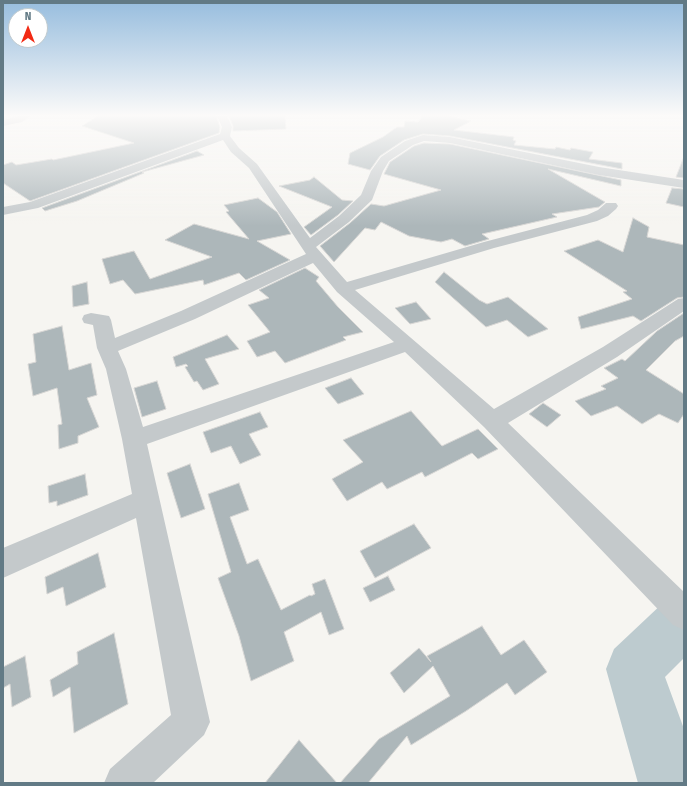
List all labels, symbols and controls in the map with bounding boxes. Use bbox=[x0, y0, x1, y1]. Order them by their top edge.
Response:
north arrow bbox=[8, 8, 48, 48]
text: N bbox=[25, 10, 31, 23]

